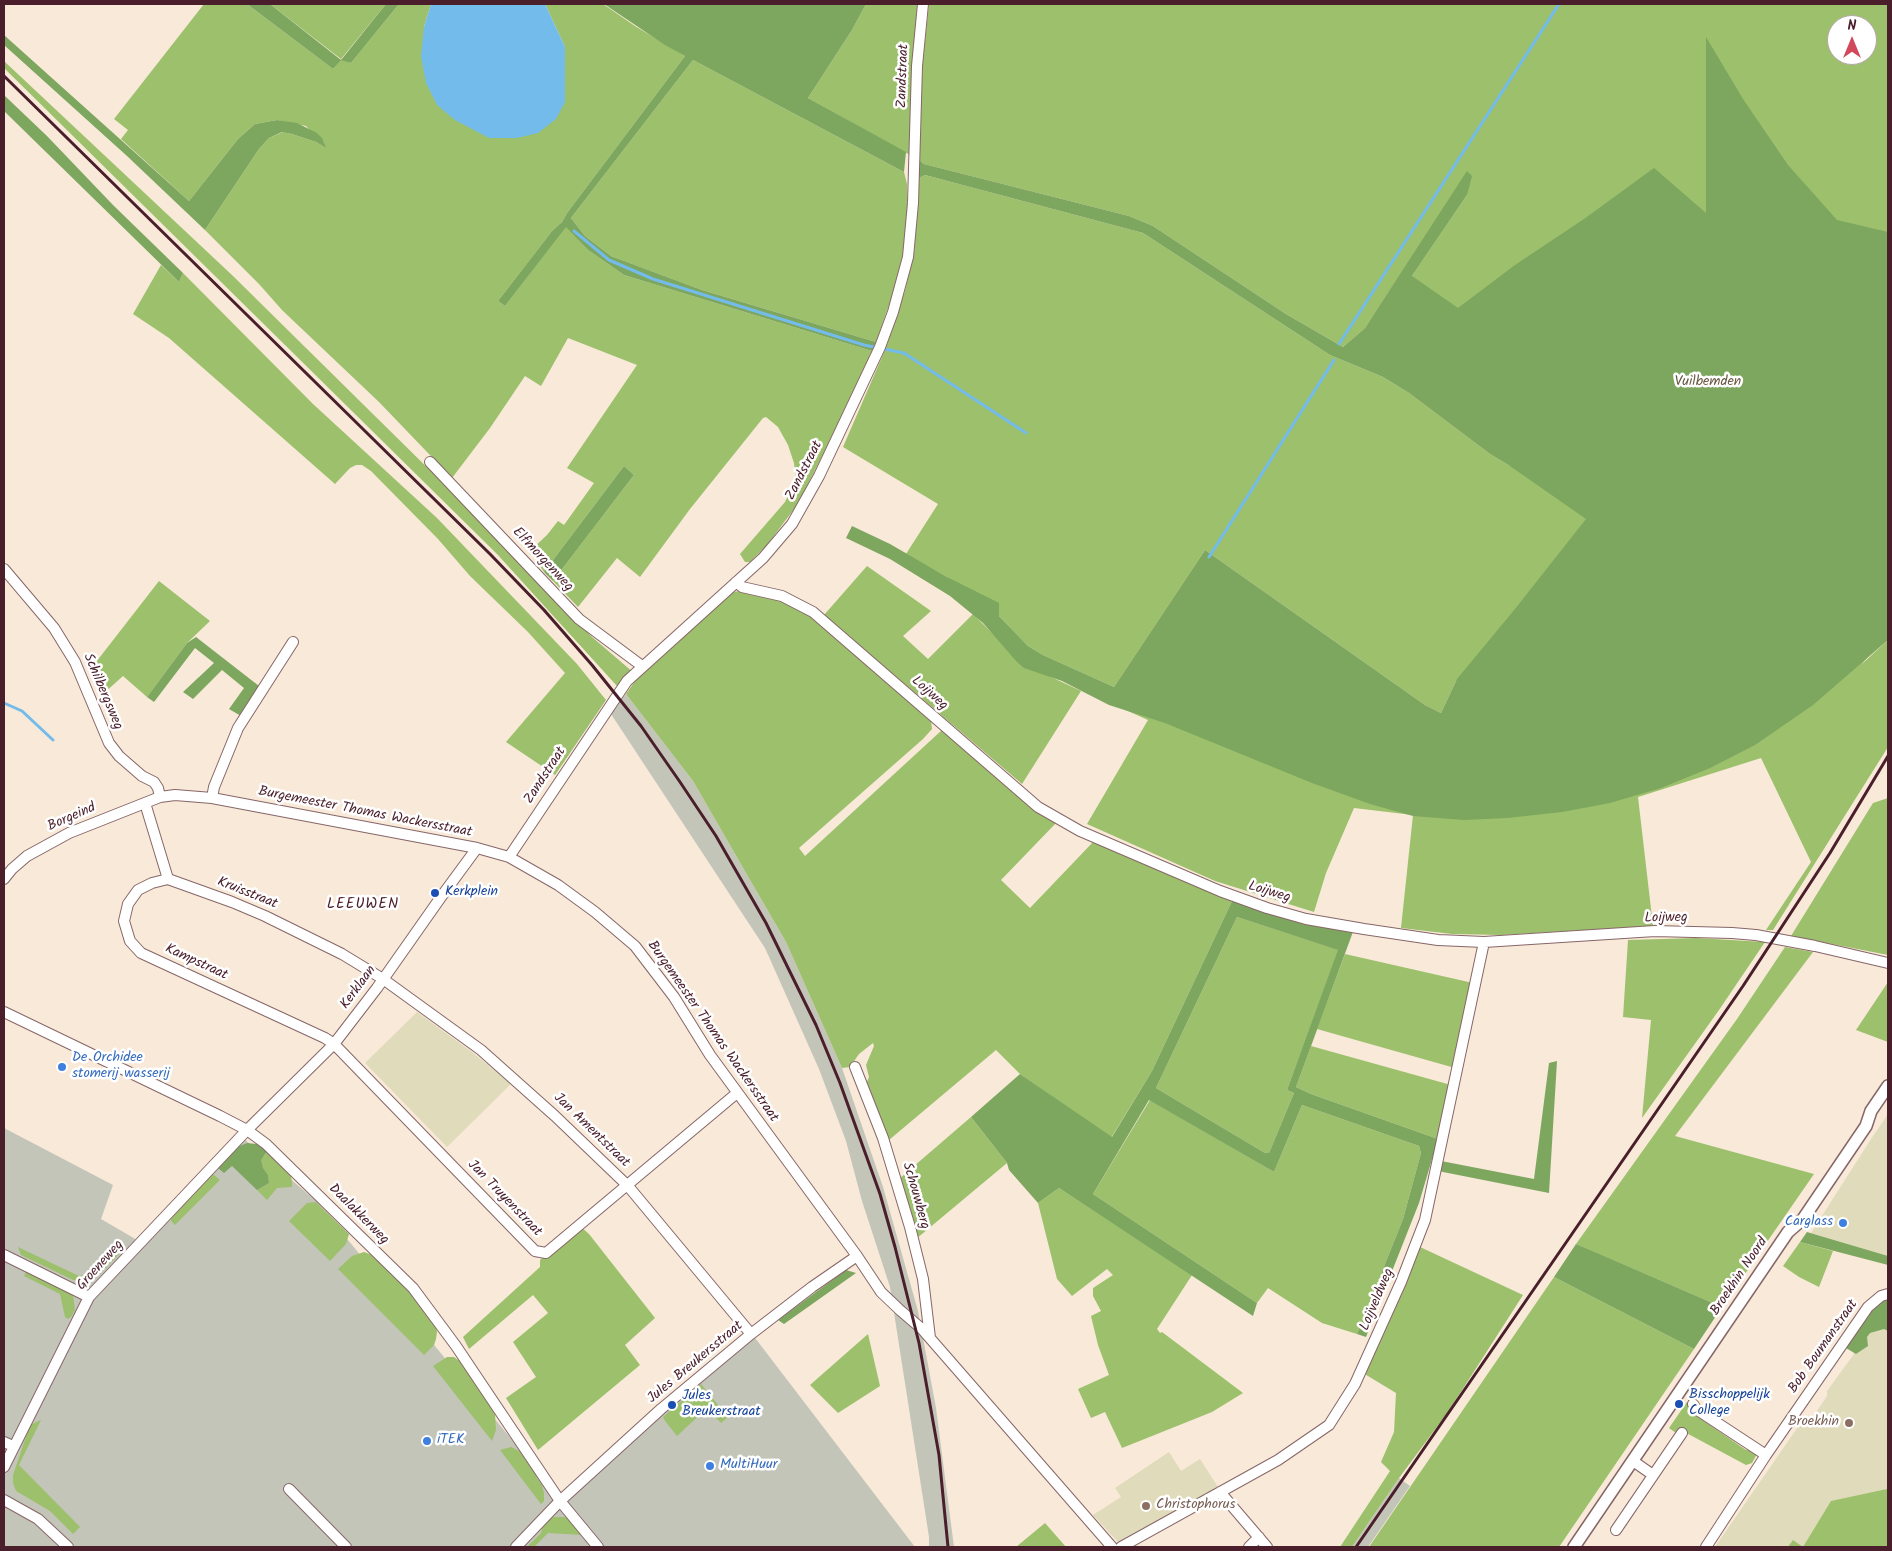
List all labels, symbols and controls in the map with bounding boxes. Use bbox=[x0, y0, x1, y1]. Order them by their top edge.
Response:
north arrow bbox=[1827, 15, 1877, 65]
text: N bbox=[1848, 15, 1856, 37]
street label: Zandstraat bbox=[894, 44, 914, 108]
park label: Vuilbemden bbox=[1675, 375, 1741, 391]
street label: Zandstraat bbox=[783, 439, 827, 503]
street label: Elfmorgenweg bbox=[508, 524, 576, 596]
street label: Schilbergsweg bbox=[78, 651, 126, 733]
street label: Loijweg bbox=[907, 673, 951, 715]
street label: Zandstraat bbox=[521, 744, 571, 808]
street label: Burgemeester Thomas Wackersstraat bbox=[257, 784, 473, 842]
street label: Borgeind bbox=[45, 800, 99, 836]
street label: Kruisstraat bbox=[214, 874, 280, 914]
street label: Loijweg bbox=[1246, 879, 1292, 907]
place label: Kerkplein bbox=[445, 885, 498, 901]
marker: Kerkplein bbox=[429, 887, 441, 899]
district label: LEEUWEN bbox=[326, 896, 400, 914]
street label: Loijweg bbox=[1644, 910, 1688, 928]
street label: Burgemeester Thomas Wackersstraat bbox=[643, 938, 781, 1126]
street label: Kampstraat bbox=[162, 941, 230, 985]
street label: Kerklaan bbox=[338, 963, 380, 1013]
place label: De Orchidee stomerij wasserij bbox=[72, 1051, 170, 1084]
marker: De Orchidee stomerij wasserij bbox=[56, 1061, 68, 1073]
street label: Jan Amentstraat bbox=[549, 1090, 633, 1172]
street label: Jan Truyenstraat bbox=[463, 1157, 545, 1241]
street label: Schouwberg bbox=[897, 1161, 933, 1231]
street label: Daalakkerweg bbox=[324, 1181, 392, 1249]
place label: Carglass bbox=[1785, 1215, 1833, 1231]
marker: Carglass bbox=[1837, 1217, 1849, 1229]
street label: Broekhin Noord bbox=[1708, 1235, 1772, 1319]
street label: Groeneweg bbox=[74, 1237, 128, 1295]
street label: Loijveldweg bbox=[1357, 1266, 1399, 1334]
street label: Bob Boumanstraat bbox=[1786, 1297, 1862, 1397]
street label: Jules Breukersstraat bbox=[645, 1318, 747, 1408]
place label: Bisschoppelijk College bbox=[1689, 1388, 1770, 1420]
place label: Jules Breukerstraat bbox=[682, 1389, 761, 1421]
marker: Bisschoppelijk College bbox=[1673, 1398, 1685, 1410]
marker: Jules Breukerstraat bbox=[666, 1399, 678, 1411]
place label: Broekhin bbox=[1788, 1415, 1839, 1431]
marker: Broekhin bbox=[1843, 1417, 1855, 1429]
place label: iTEK bbox=[437, 1433, 464, 1449]
marker: iTEK bbox=[421, 1435, 433, 1447]
place label: MultiHuur bbox=[720, 1458, 777, 1474]
marker: MultiHuur bbox=[704, 1460, 716, 1472]
place label: Christophorus bbox=[1156, 1498, 1235, 1514]
marker: Christophorus bbox=[1140, 1500, 1152, 1512]

